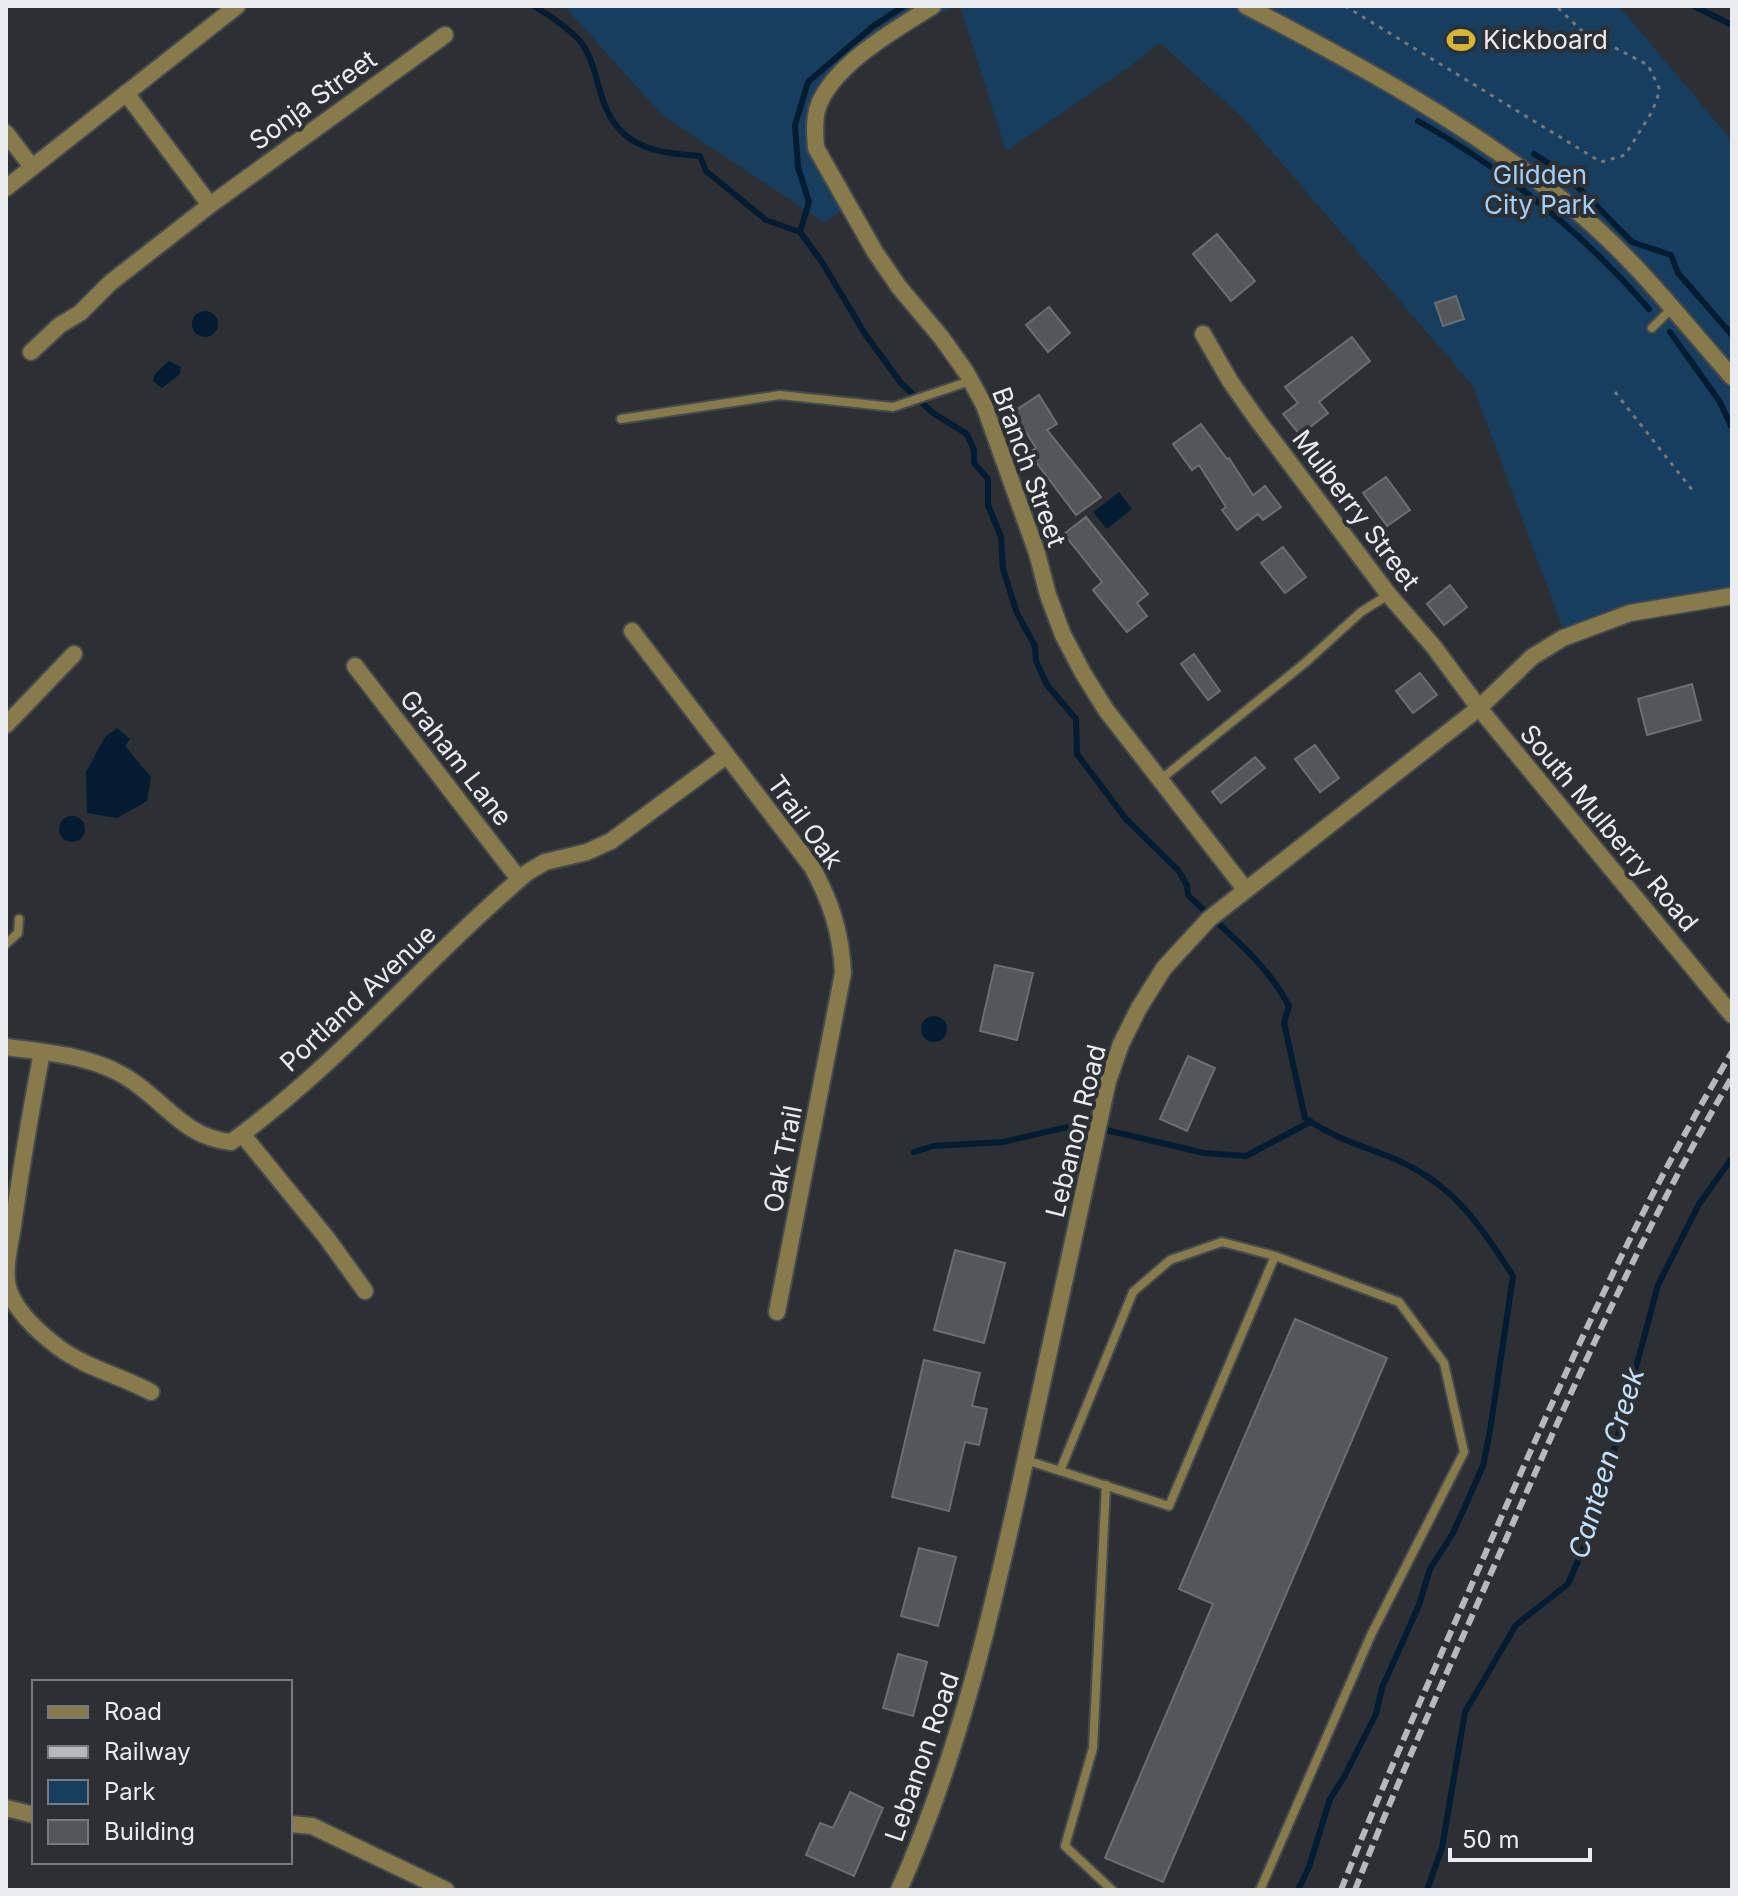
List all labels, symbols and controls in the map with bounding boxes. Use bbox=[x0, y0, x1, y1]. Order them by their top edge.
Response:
place label: Kickboard bbox=[1483, 24, 1608, 55]
sports icon: Kickboard bbox=[1446, 25, 1476, 55]
street label: Sonja Street bbox=[243, 43, 382, 156]
park label: Glidden City Park bbox=[1484, 159, 1596, 220]
street label: Branch Street bbox=[986, 383, 1073, 551]
street label: Mulberry Street bbox=[1286, 424, 1427, 596]
street label: Graham Lane bbox=[394, 684, 519, 832]
street label: South Mulberry Road bbox=[1514, 718, 1705, 937]
street label: Trail Oak bbox=[761, 769, 850, 875]
street label: Portland Avenue bbox=[273, 918, 442, 1078]
street label: Lebanon Road bbox=[1039, 1041, 1112, 1220]
street label: Oak Trail bbox=[757, 1103, 808, 1215]
water label: Canteen Creek bbox=[1561, 1363, 1651, 1563]
street label: Lebanon Road bbox=[878, 1668, 965, 1846]
legend bbox=[32, 1680, 292, 1864]
text: Road bbox=[104, 1697, 162, 1726]
text: Railway bbox=[104, 1737, 191, 1766]
text: Park bbox=[104, 1777, 155, 1806]
scale bar bbox=[1450, 1812, 1590, 1862]
text: Building bbox=[104, 1817, 195, 1846]
text: 50 m bbox=[1462, 1825, 1520, 1854]

